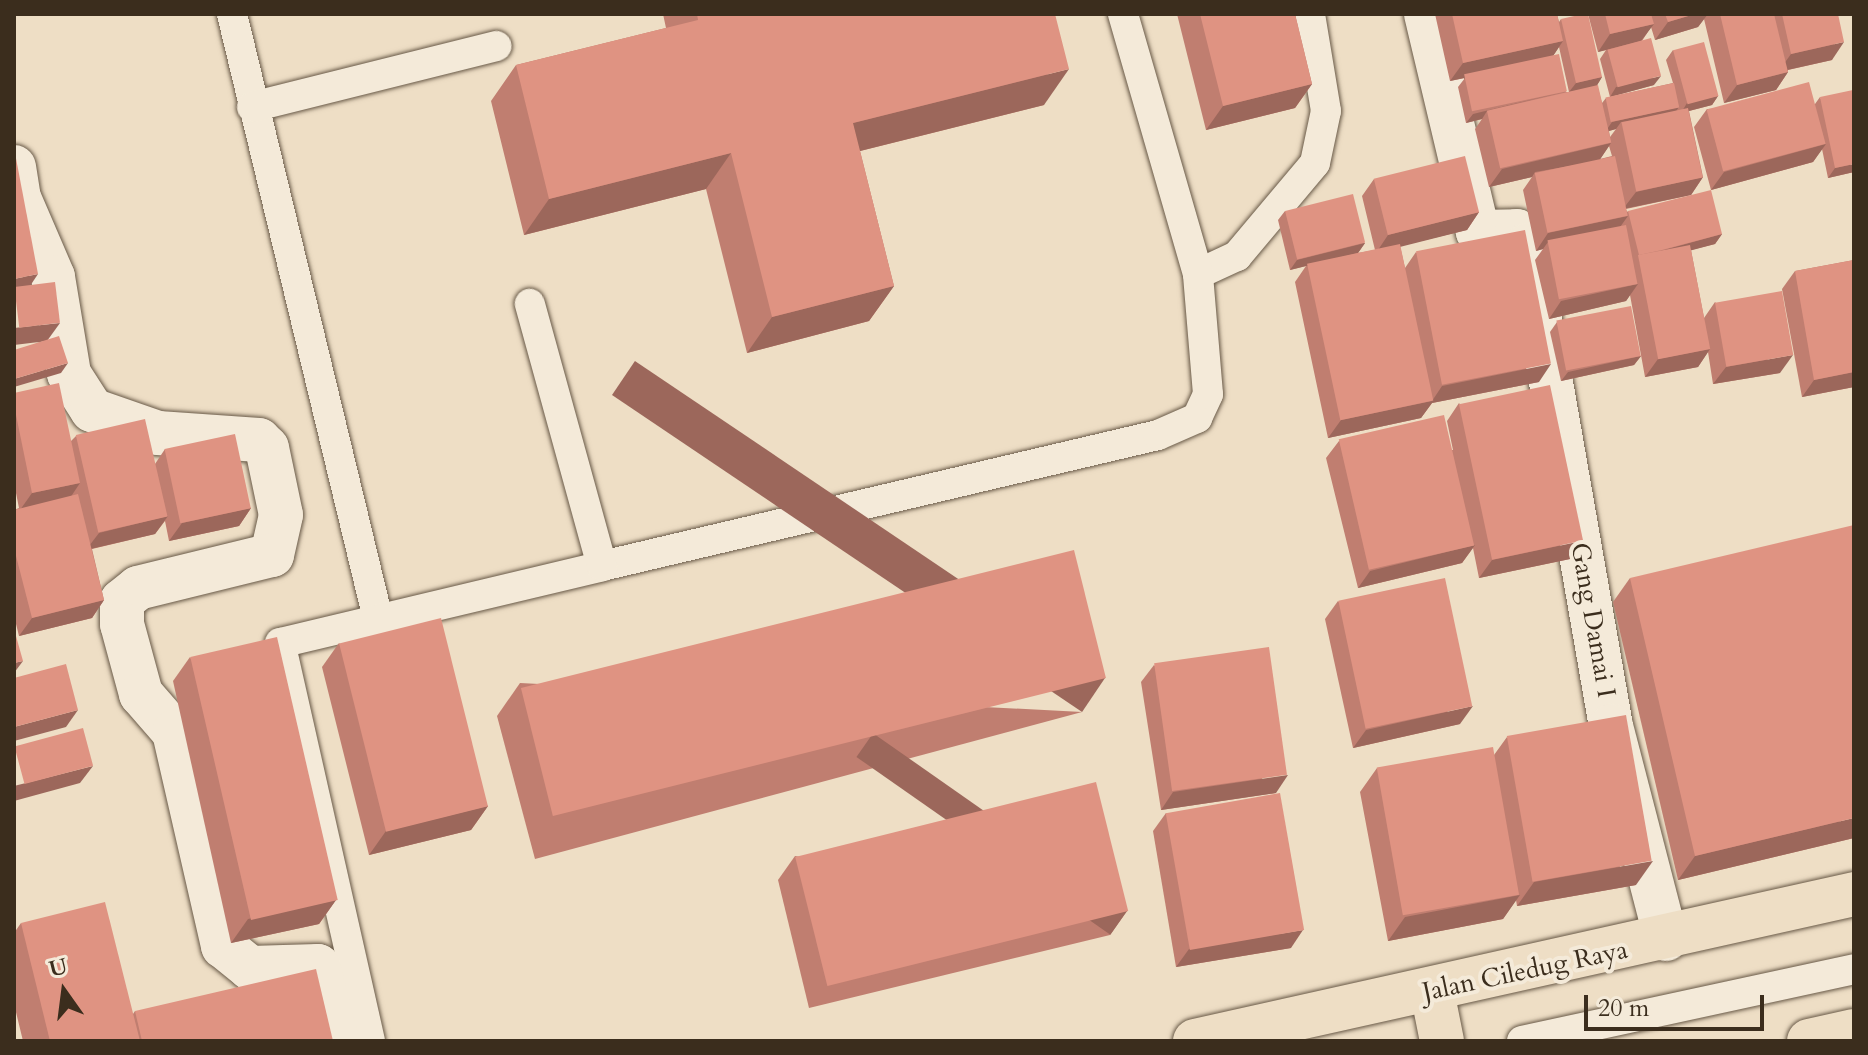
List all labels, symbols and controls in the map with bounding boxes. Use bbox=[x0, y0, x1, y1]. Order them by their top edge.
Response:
street label: Gang Damai I bbox=[1564, 540, 1622, 700]
street label: Jalan Ciledug Raya bbox=[1419, 934, 1631, 1008]
north arrow bbox=[24, 951, 104, 1031]
text: U bbox=[46, 951, 71, 984]
scale bar bbox=[1588, 979, 1768, 1029]
text: 20 m bbox=[1598, 992, 1649, 1025]

